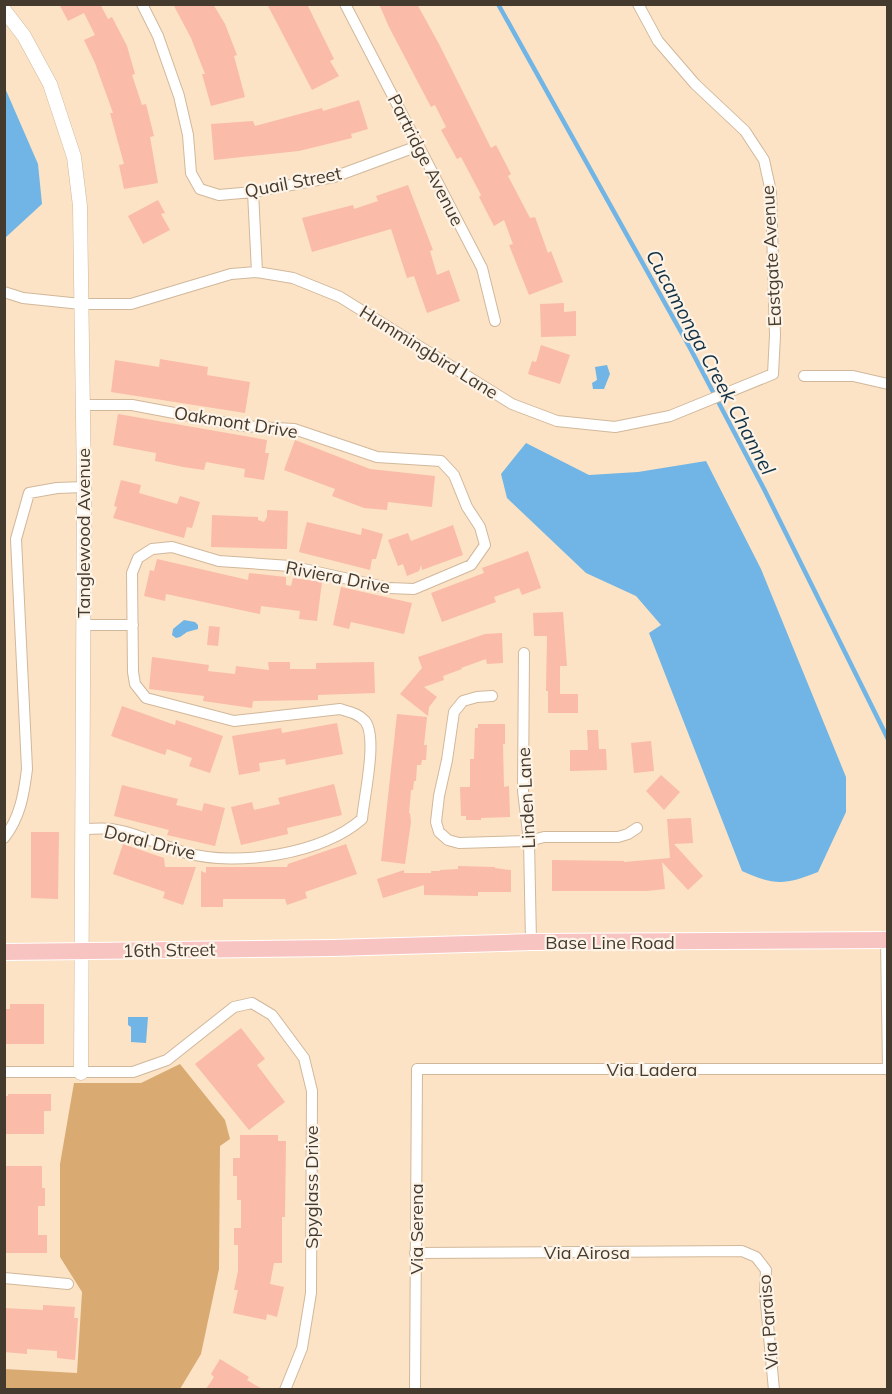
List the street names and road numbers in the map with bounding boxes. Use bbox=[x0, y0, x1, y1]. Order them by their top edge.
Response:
street label: Partridge Avenue bbox=[383, 90, 469, 230]
street label: Quail Street bbox=[243, 161, 343, 203]
street label: Eastgate Avenue bbox=[756, 185, 786, 327]
street label: Hummingbird Lane bbox=[355, 300, 503, 404]
street label: Oakmont Drive bbox=[172, 401, 300, 443]
street label: Tanglewood Avenue bbox=[72, 448, 95, 618]
street label: Riviera Drive bbox=[284, 556, 392, 598]
street label: Linden Lane bbox=[512, 747, 540, 849]
street label: Doral Drive bbox=[102, 820, 198, 864]
street label: Base Line Road bbox=[545, 931, 675, 954]
street label: 16th Street bbox=[122, 938, 216, 962]
street label: Via Ladera bbox=[607, 1058, 697, 1081]
street label: Spyglass Drive bbox=[300, 1125, 323, 1249]
street label: Via Serena bbox=[405, 1184, 428, 1274]
street label: Via Airosa bbox=[544, 1241, 630, 1264]
street label: Via Paraiso bbox=[752, 1274, 784, 1370]

